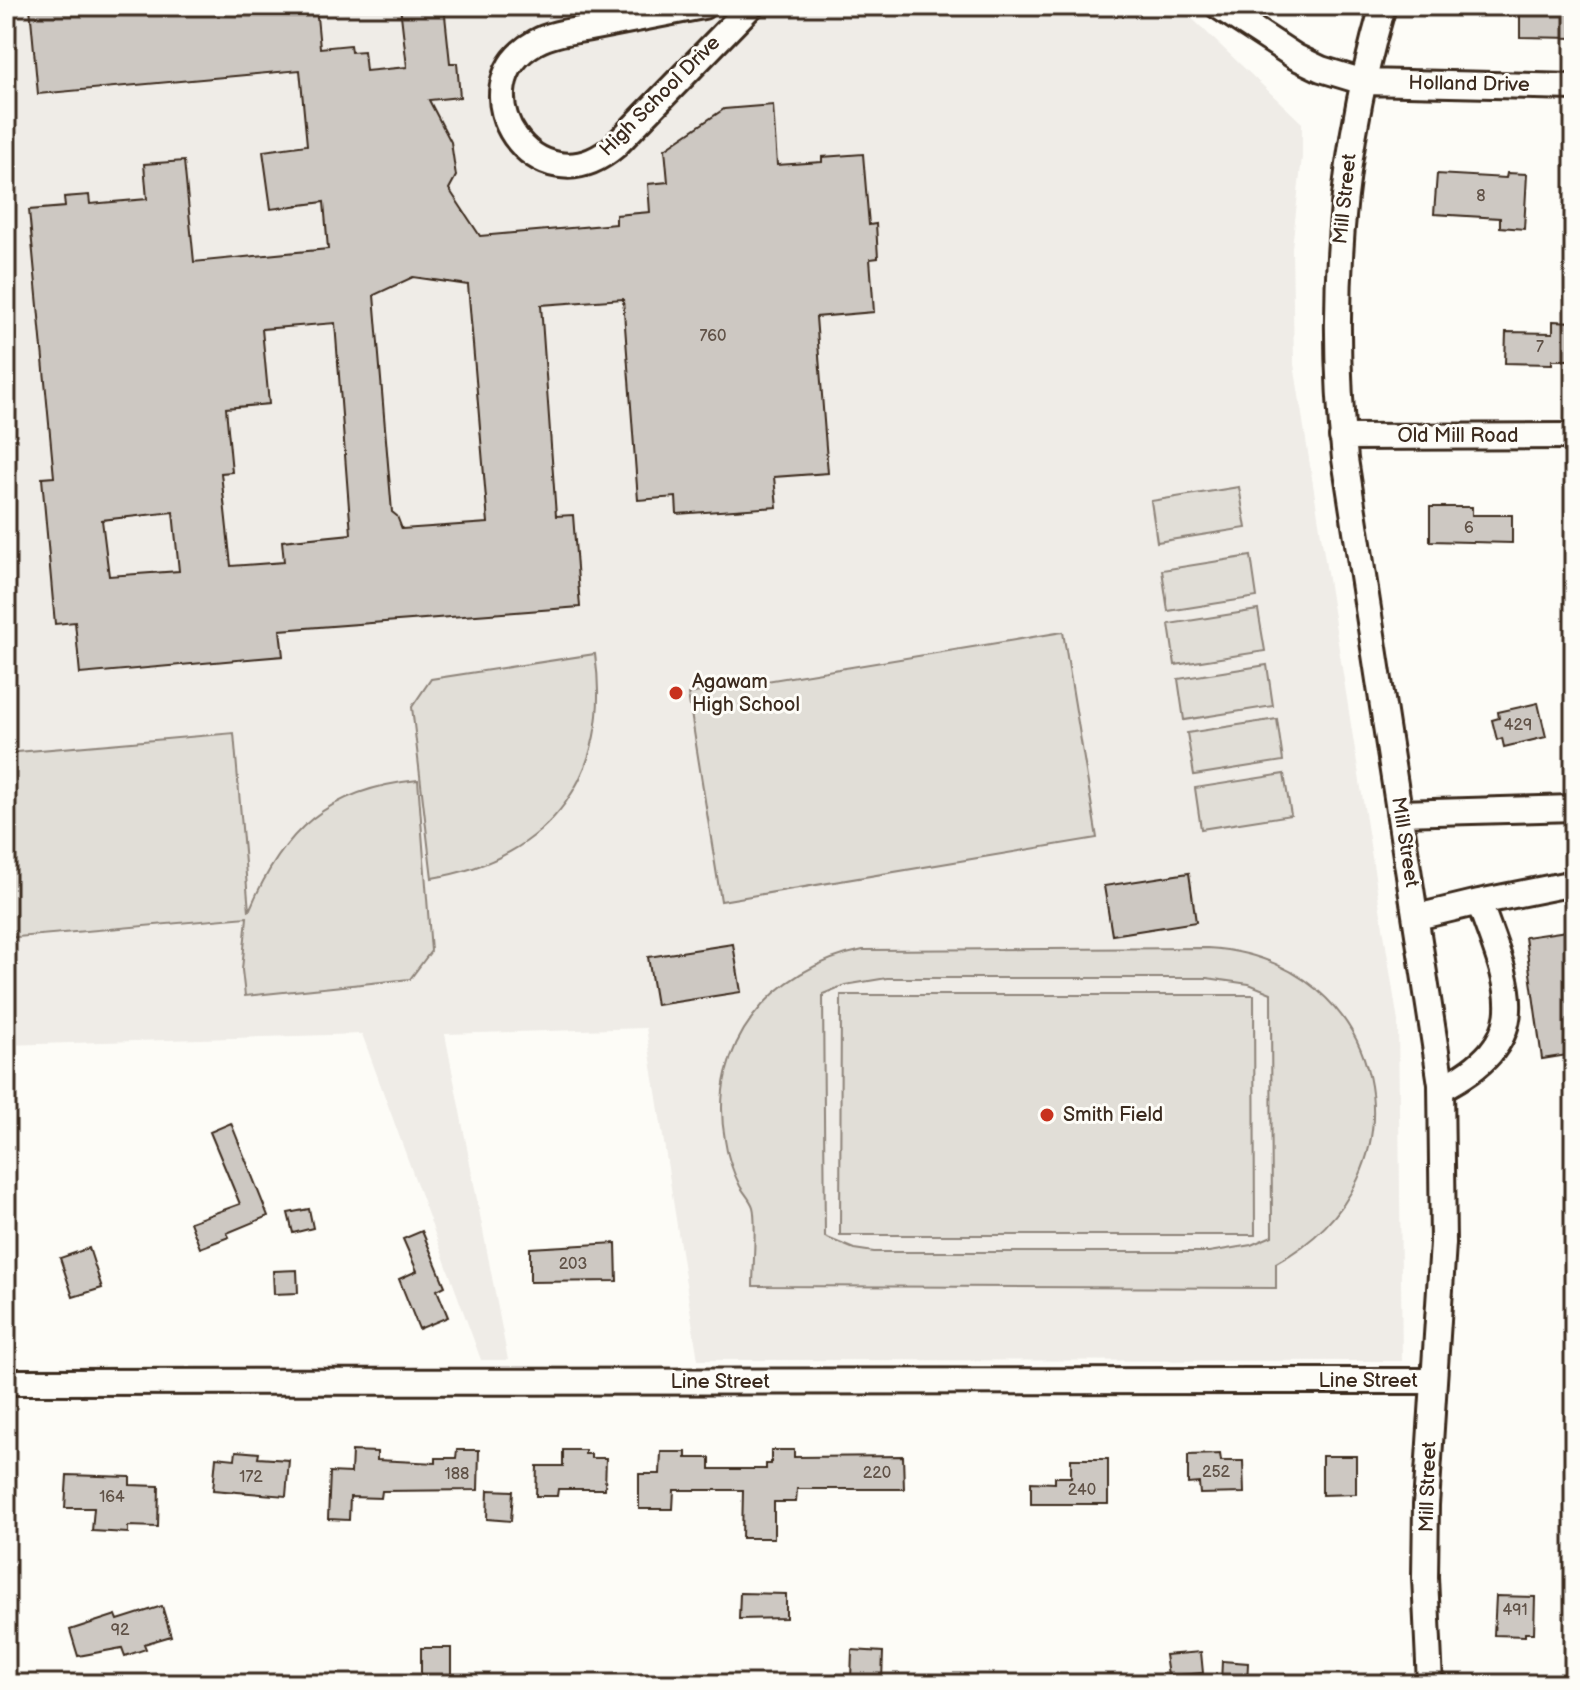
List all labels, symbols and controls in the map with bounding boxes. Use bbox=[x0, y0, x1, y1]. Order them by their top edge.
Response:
street label: High School Drive bbox=[595, 31, 725, 161]
street label: Holland Drive bbox=[1408, 71, 1530, 97]
street label: Mill Street bbox=[1328, 153, 1362, 245]
house number: 8 bbox=[1476, 187, 1486, 206]
house number: 760 bbox=[699, 327, 727, 346]
house number: 7 bbox=[1536, 338, 1544, 357]
street label: Old Mill Road bbox=[1397, 424, 1519, 448]
house number: 6 bbox=[1464, 519, 1474, 538]
place label: Agawam High School bbox=[692, 670, 800, 717]
marker: Agawam High School bbox=[667, 684, 685, 702]
house number: 429 bbox=[1504, 716, 1532, 735]
street label: Mill Street bbox=[1386, 795, 1424, 889]
place label: Smith Field bbox=[1063, 1103, 1163, 1127]
marker: Smith Field bbox=[1038, 1106, 1056, 1124]
house number: 203 bbox=[559, 1255, 587, 1274]
street label: Line Street bbox=[1318, 1369, 1418, 1393]
street label: Line Street bbox=[670, 1370, 770, 1394]
street label: Mill Street bbox=[1414, 1441, 1442, 1533]
house number: 252 bbox=[1202, 1463, 1231, 1482]
house number: 220 bbox=[863, 1464, 891, 1483]
house number: 188 bbox=[445, 1465, 469, 1484]
house number: 172 bbox=[239, 1468, 263, 1487]
house number: 240 bbox=[1068, 1481, 1096, 1500]
house number: 164 bbox=[99, 1488, 125, 1507]
house number: 491 bbox=[1502, 1601, 1528, 1620]
house number: 92 bbox=[111, 1621, 130, 1640]

